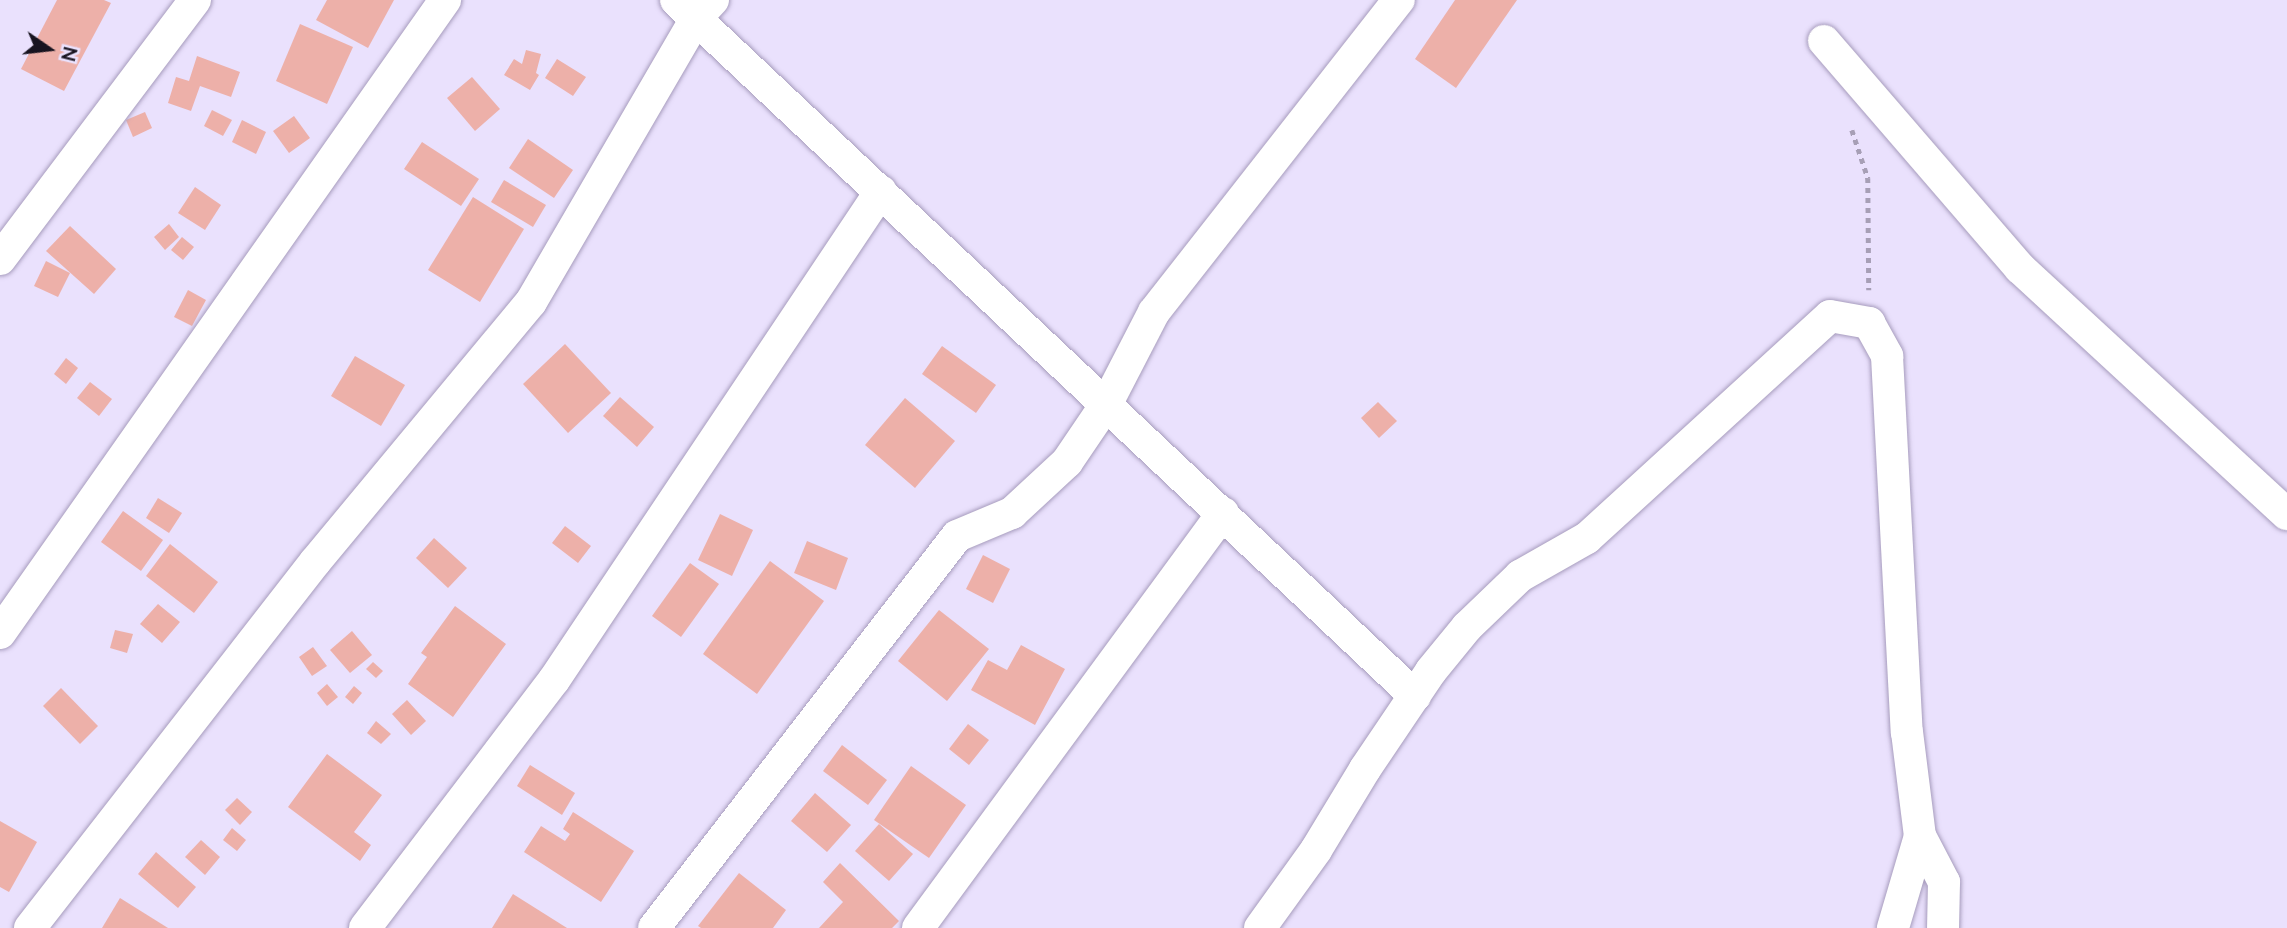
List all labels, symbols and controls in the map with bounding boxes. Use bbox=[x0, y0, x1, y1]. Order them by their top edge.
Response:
north arrow bbox=[14, 14, 84, 84]
text: N bbox=[56, 44, 83, 64]

